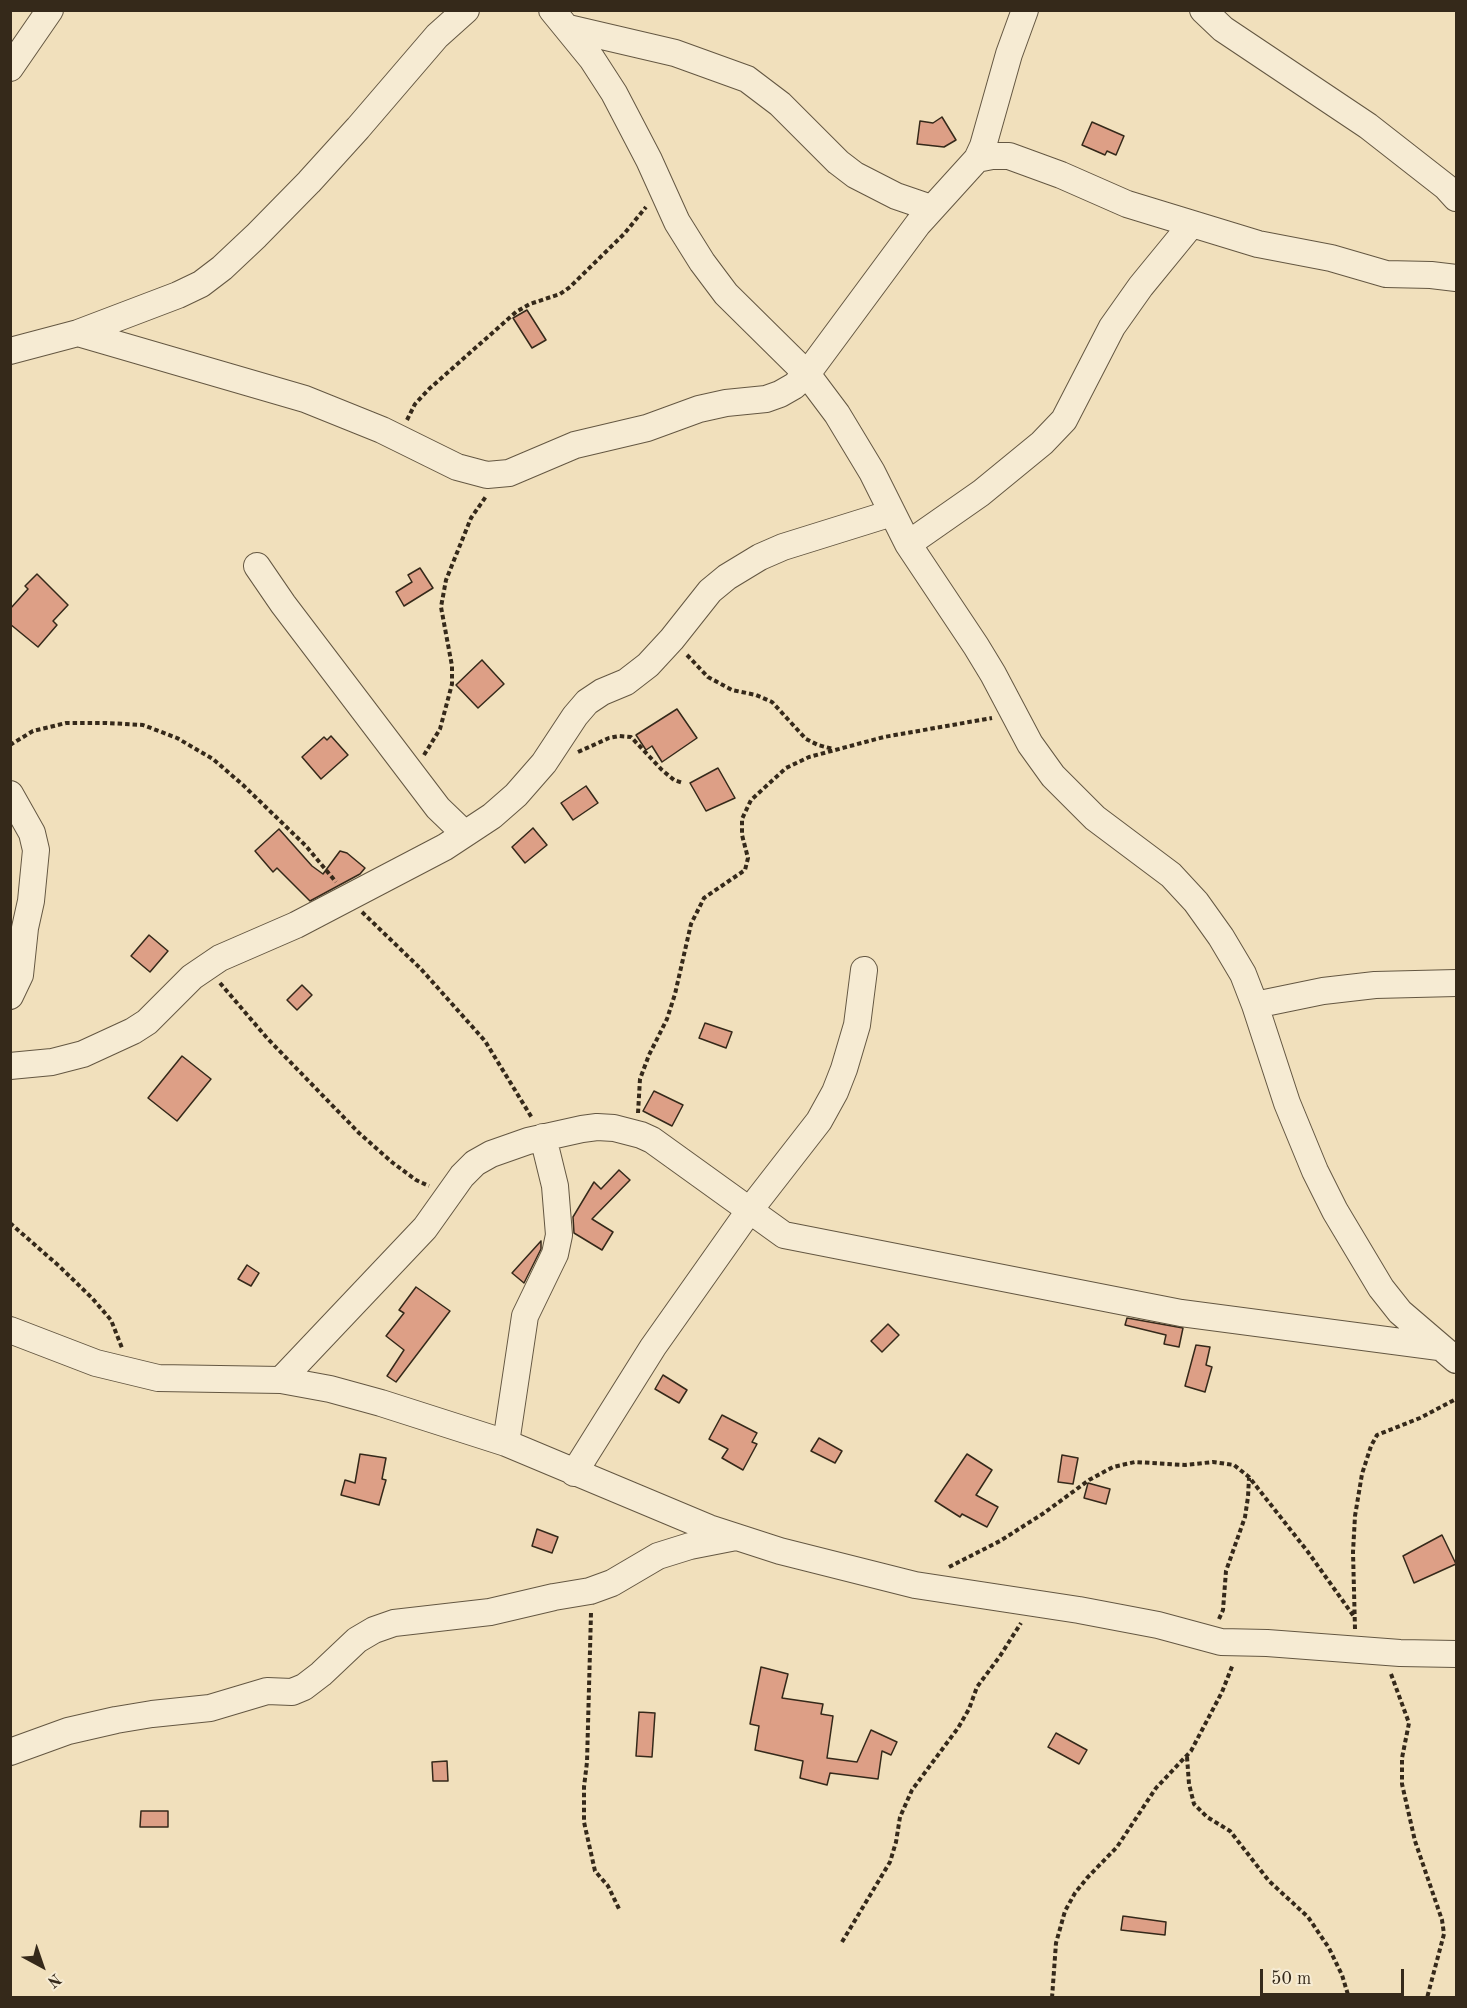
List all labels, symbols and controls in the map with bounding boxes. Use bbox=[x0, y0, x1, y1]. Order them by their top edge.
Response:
north arrow bbox=[12, 1936, 72, 1996]
scale bar bbox=[1263, 1957, 1407, 1995]
text: N bbox=[44, 1970, 63, 1990]
text: 50 m bbox=[1271, 1970, 1311, 1988]

